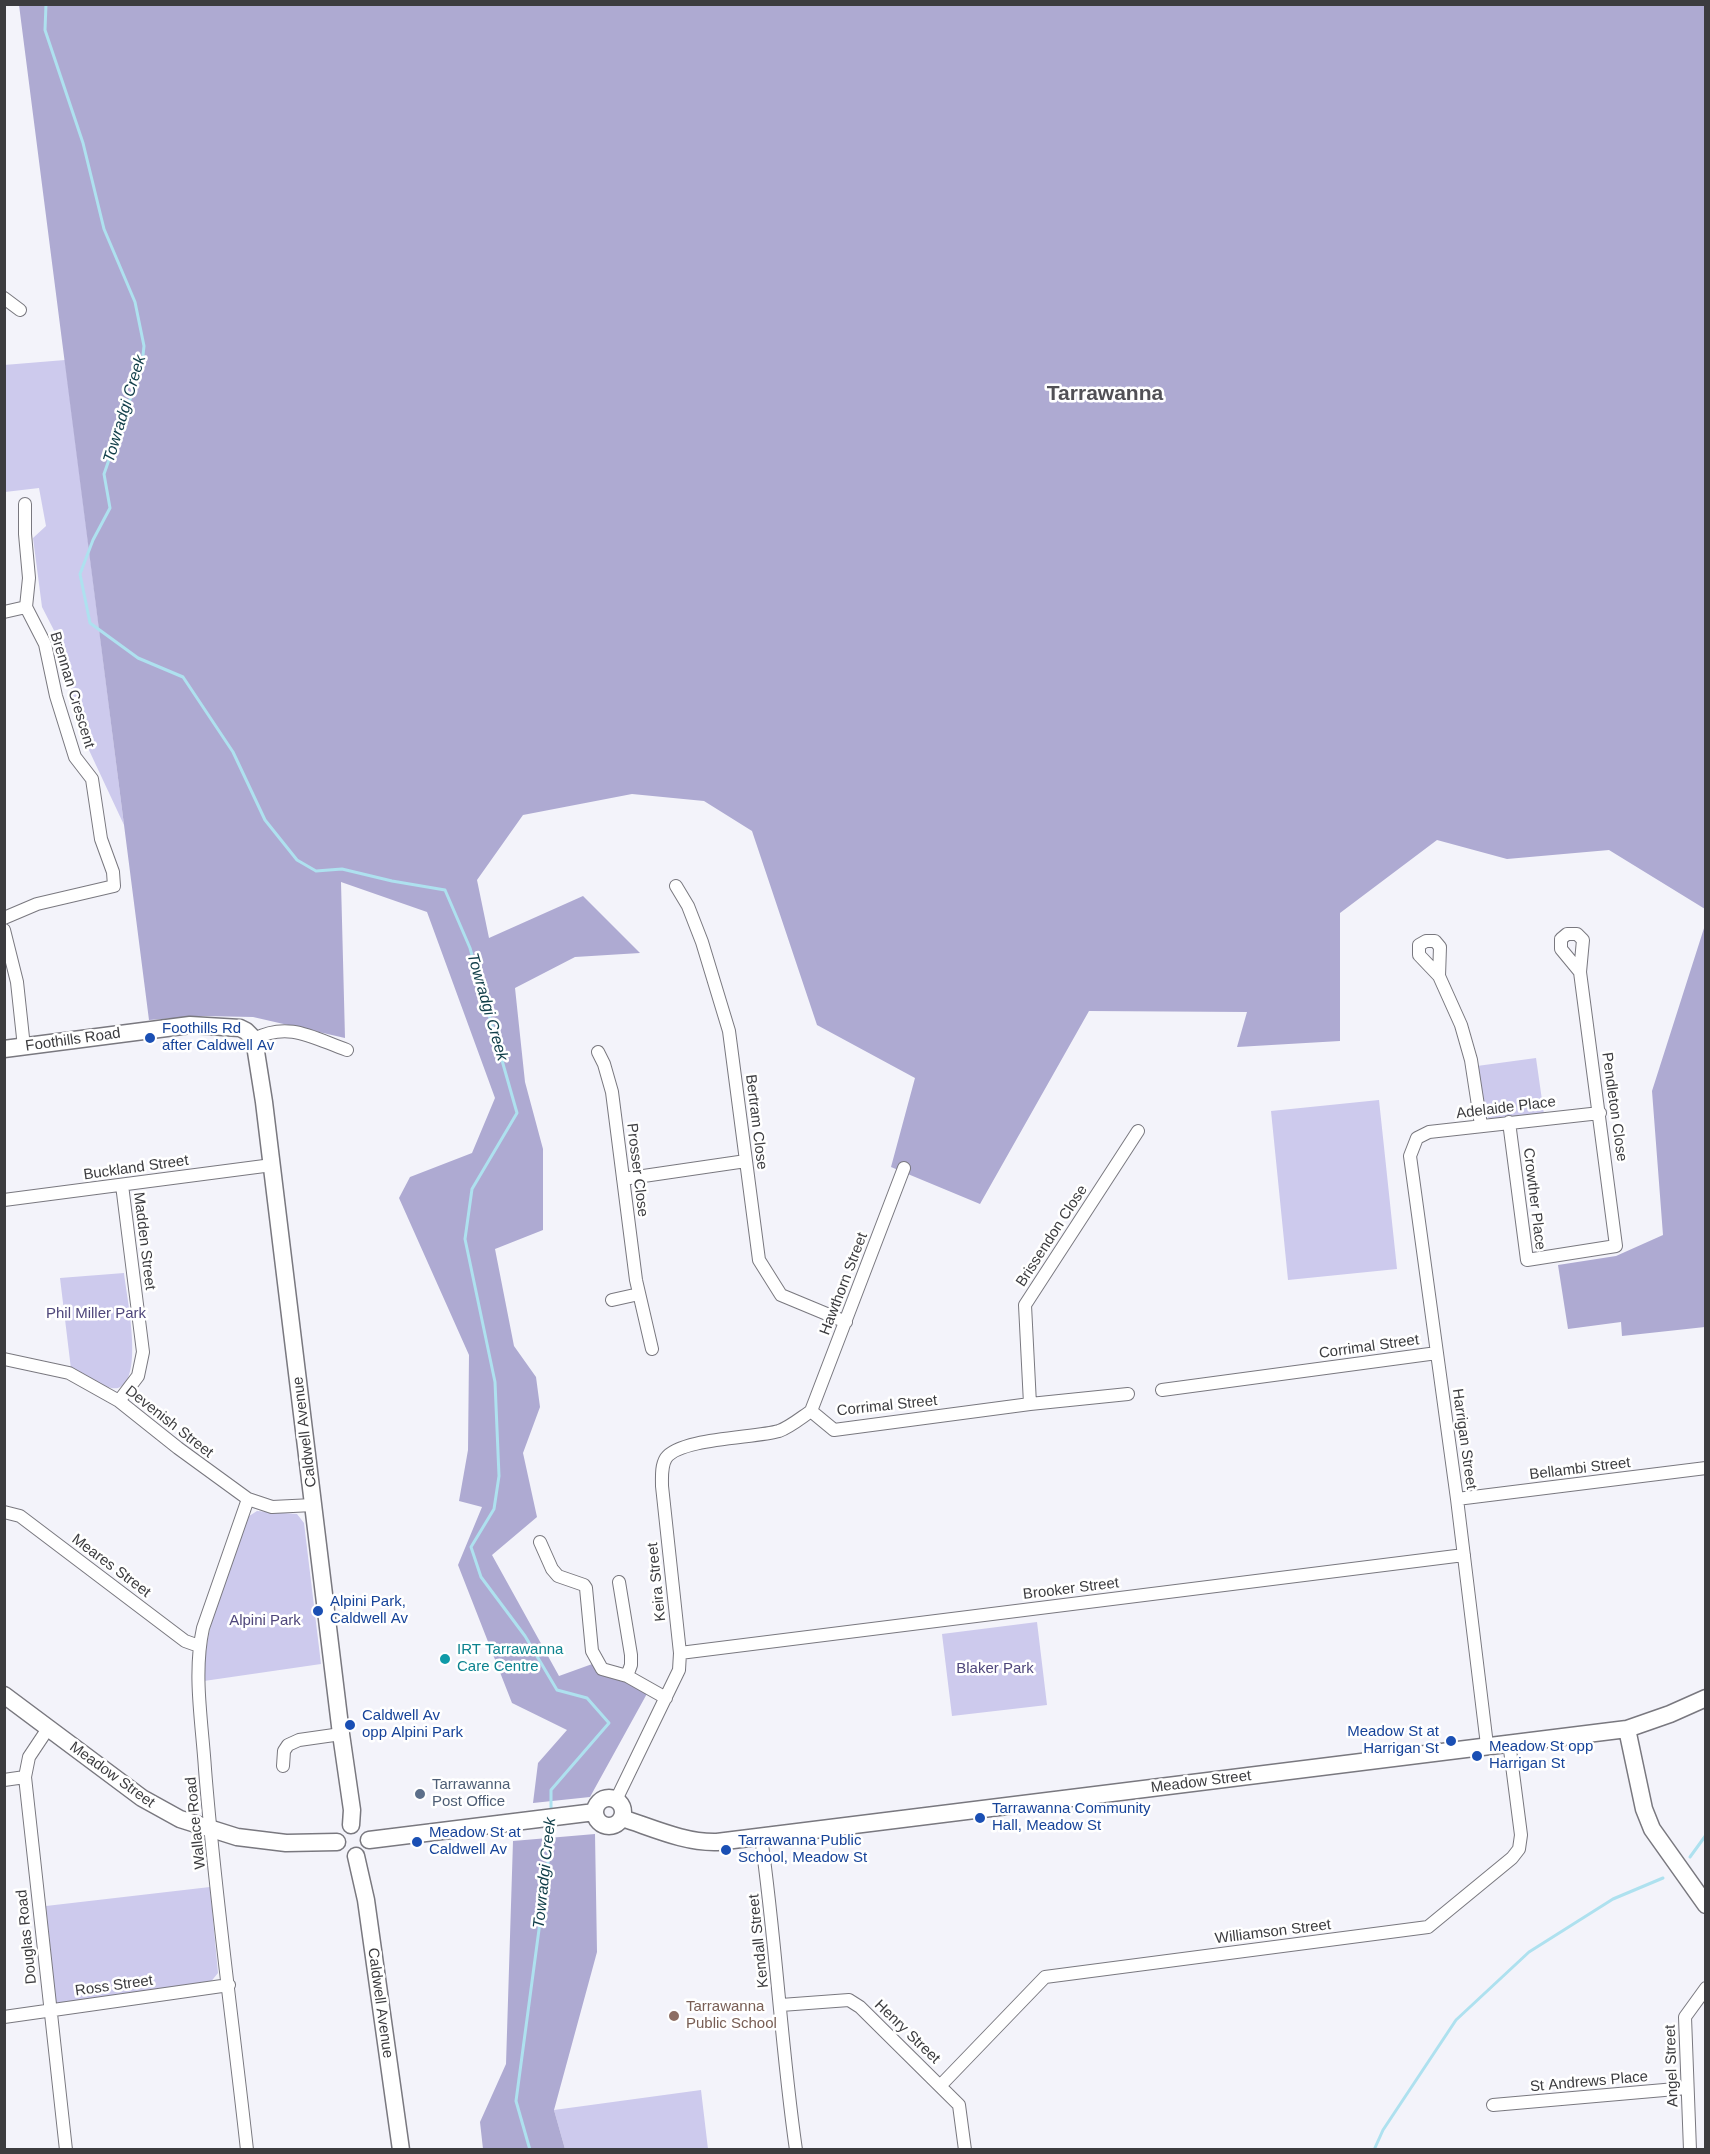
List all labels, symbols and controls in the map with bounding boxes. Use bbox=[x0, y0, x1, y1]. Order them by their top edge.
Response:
water label: Towradgi Creek bbox=[100, 353, 150, 465]
district label: Tarrawanna bbox=[1047, 381, 1163, 407]
street label: Brennan Crescent bbox=[46, 630, 98, 750]
water label: Towradgi Creek bbox=[462, 951, 512, 1063]
place label: Foothills Rd after Caldwell Av bbox=[162, 1020, 274, 1055]
street label: Foothills Road bbox=[24, 1024, 122, 1056]
marker: Foothills Rd after Caldwell Av bbox=[143, 1031, 157, 1045]
street label: Pendleton Close bbox=[1597, 1051, 1631, 1163]
street label: Bertram Close bbox=[741, 1073, 771, 1171]
street label: Adelaide Place bbox=[1455, 1093, 1557, 1123]
street label: Prosser Close bbox=[622, 1122, 652, 1218]
street label: Crowther Place bbox=[1519, 1147, 1549, 1251]
street label: Buckland Street bbox=[82, 1152, 190, 1184]
street label: Brissendon Close bbox=[1012, 1182, 1092, 1290]
street label: Madden Street bbox=[129, 1191, 159, 1291]
street label: Hawthorn Street bbox=[816, 1230, 872, 1338]
park label: Phil Miller Park bbox=[46, 1305, 146, 1323]
street label: Corrimal Street bbox=[1318, 1331, 1420, 1363]
street label: Caldwell Avenue bbox=[289, 1376, 321, 1488]
street label: Devenish Street bbox=[121, 1382, 217, 1462]
street label: Harrigan Street bbox=[1448, 1387, 1480, 1491]
street label: Corrimal Street bbox=[836, 1392, 938, 1420]
street label: Bellambi Street bbox=[1528, 1454, 1632, 1484]
street label: Meares Street bbox=[68, 1530, 154, 1602]
street label: Keira Street bbox=[644, 1542, 670, 1622]
street label: Brooker Street bbox=[1022, 1574, 1120, 1604]
place label: Alpini Park, Caldwell Av bbox=[330, 1593, 408, 1628]
marker: Alpini Park, Caldwell Av bbox=[311, 1604, 325, 1618]
park label: Alpini Park bbox=[229, 1612, 301, 1630]
place label: IRT Tarrawanna Care Centre bbox=[457, 1641, 563, 1676]
marker: IRT Tarrawanna Care Centre bbox=[438, 1652, 452, 1666]
park label: Blaker Park bbox=[956, 1660, 1034, 1678]
place label: Caldwell Av opp Alpini Park bbox=[362, 1707, 463, 1742]
marker: Caldwell Av opp Alpini Park bbox=[343, 1718, 357, 1732]
place label: Meadow St at Harrigan St bbox=[1347, 1723, 1439, 1758]
marker: Meadow St at Harrigan St bbox=[1444, 1734, 1458, 1748]
street label: Meadow Street bbox=[66, 1738, 158, 1812]
place label: Meadow St opp Harrigan St bbox=[1489, 1738, 1593, 1773]
marker: Meadow St opp Harrigan St bbox=[1470, 1749, 1484, 1763]
street label: Meadow Street bbox=[1150, 1767, 1252, 1797]
street label: Wallace Road bbox=[182, 1776, 210, 1870]
place label: Tarrawanna Post Office bbox=[432, 1776, 510, 1811]
marker: Tarrawanna Post Office bbox=[413, 1787, 427, 1801]
place label: Tarrawanna Community Hall, Meadow St bbox=[992, 1800, 1150, 1835]
marker: Tarrawanna Community Hall, Meadow St bbox=[973, 1811, 987, 1825]
water label: Towradgi Creek bbox=[530, 1817, 560, 1929]
place label: Meadow St at Caldwell Av bbox=[429, 1824, 521, 1859]
place label: Tarrawanna Public School, Meadow St bbox=[738, 1832, 867, 1867]
marker: Meadow St at Caldwell Av bbox=[410, 1835, 424, 1849]
marker: Tarrawanna Public School, Meadow St bbox=[719, 1843, 733, 1857]
street label: Douglas Road bbox=[13, 1889, 41, 1985]
street label: Kendall Street bbox=[745, 1893, 773, 1989]
street label: Williamson Street bbox=[1214, 1916, 1332, 1948]
street label: Caldwell Avenue bbox=[363, 1947, 397, 2059]
street label: Ross Street bbox=[74, 1972, 154, 2000]
street label: Henry Street bbox=[870, 1996, 944, 2068]
place label: Tarrawanna Public School bbox=[686, 1998, 777, 2033]
marker: Tarrawanna Public School bbox=[667, 2009, 681, 2023]
street label: Angel Street bbox=[1662, 2024, 1682, 2108]
street label: St Andrews Place bbox=[1529, 2068, 1649, 2096]

